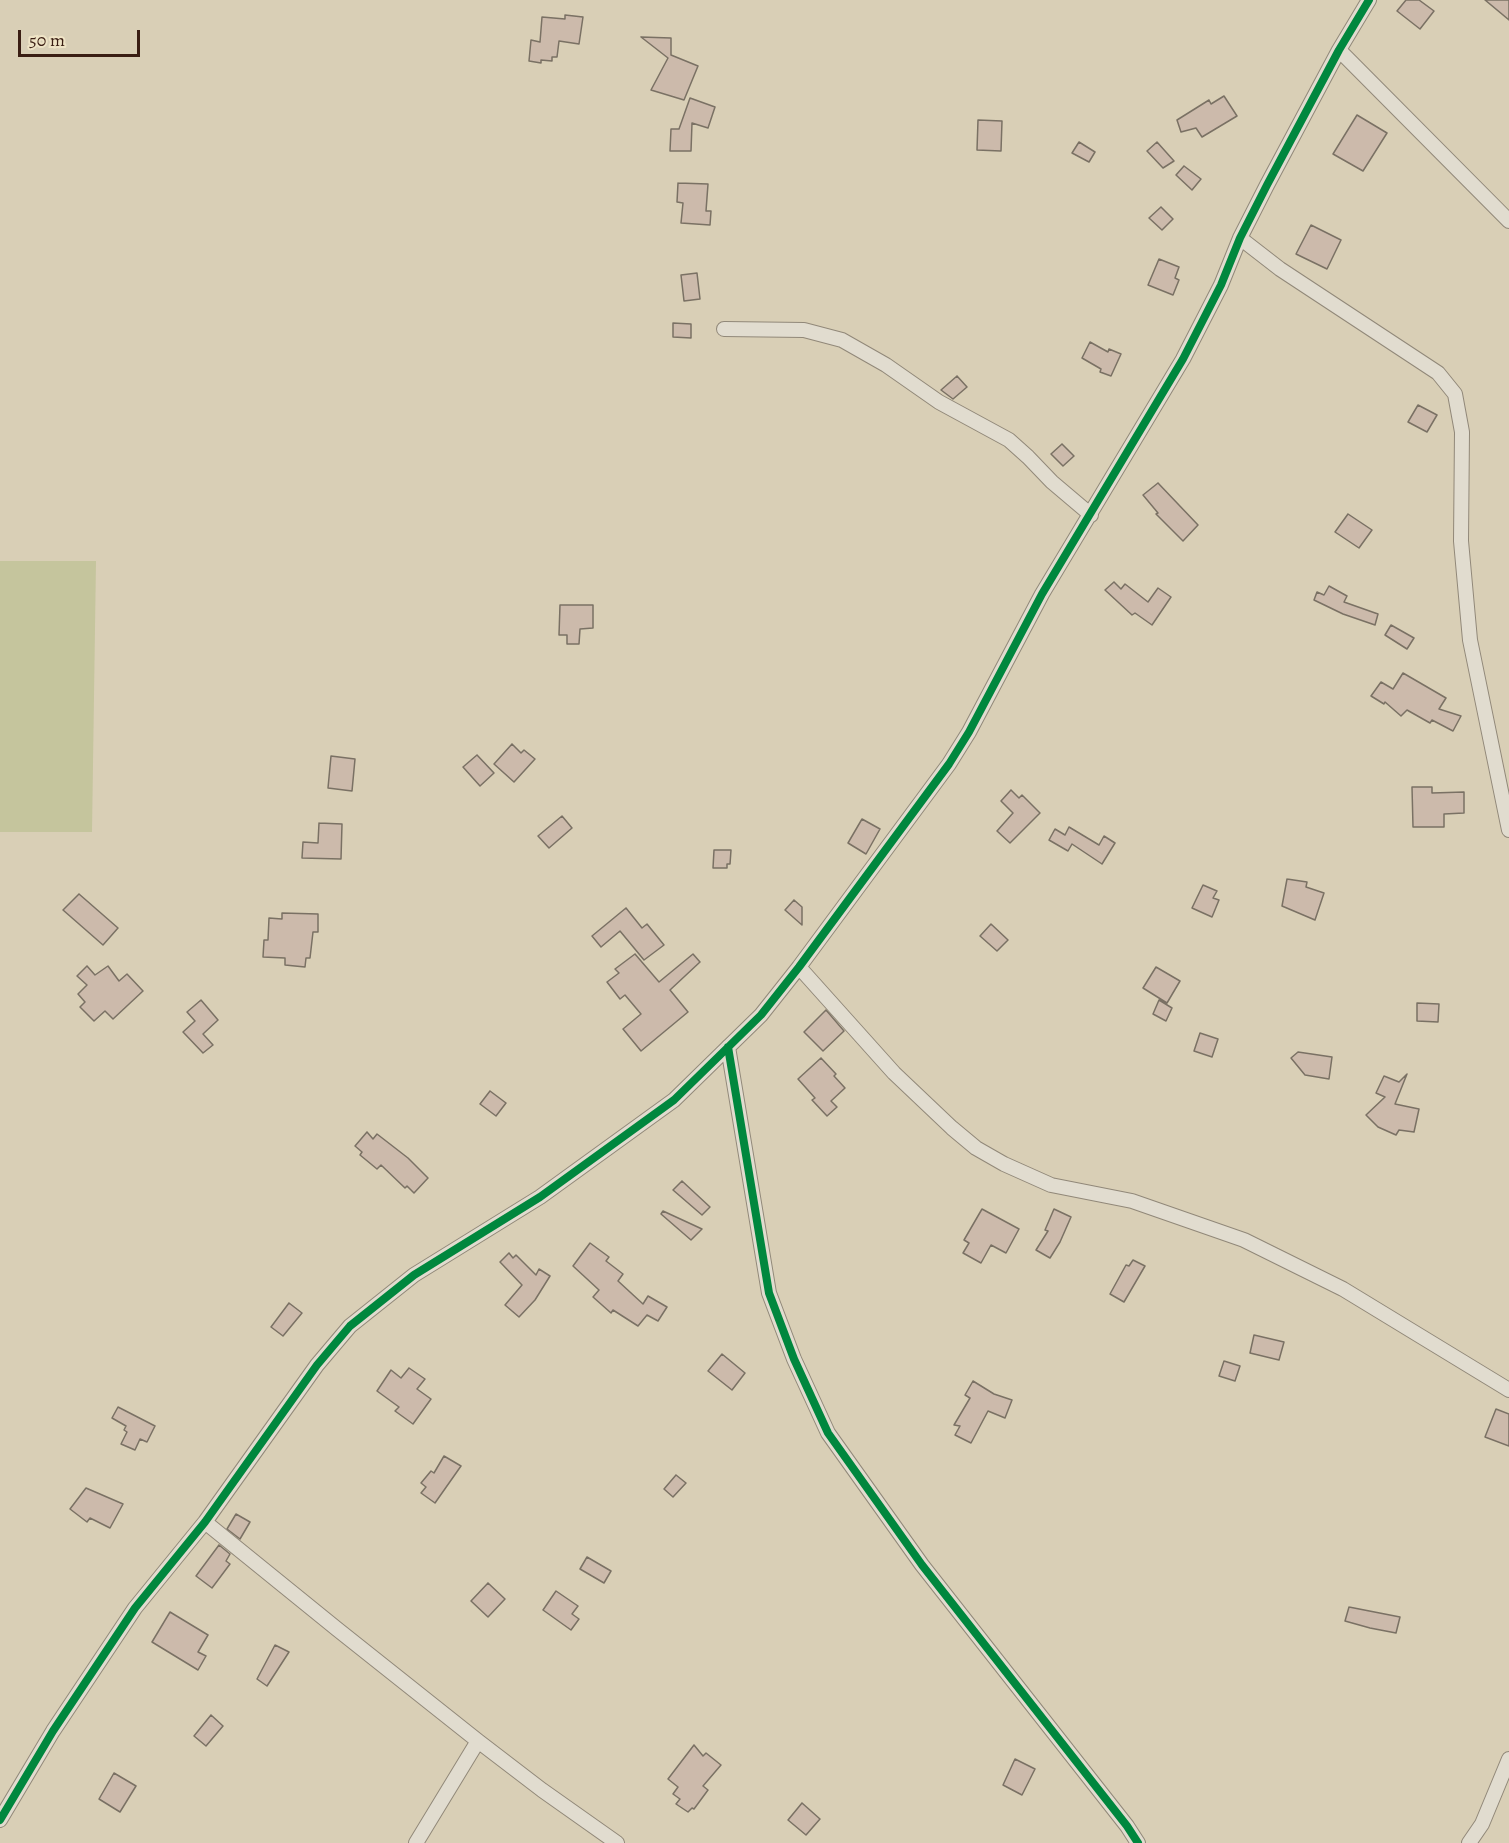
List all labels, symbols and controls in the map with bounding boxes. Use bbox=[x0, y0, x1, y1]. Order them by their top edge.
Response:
scale bar bbox=[21, 18, 142, 56]
text: 50 m bbox=[29, 28, 65, 52]

